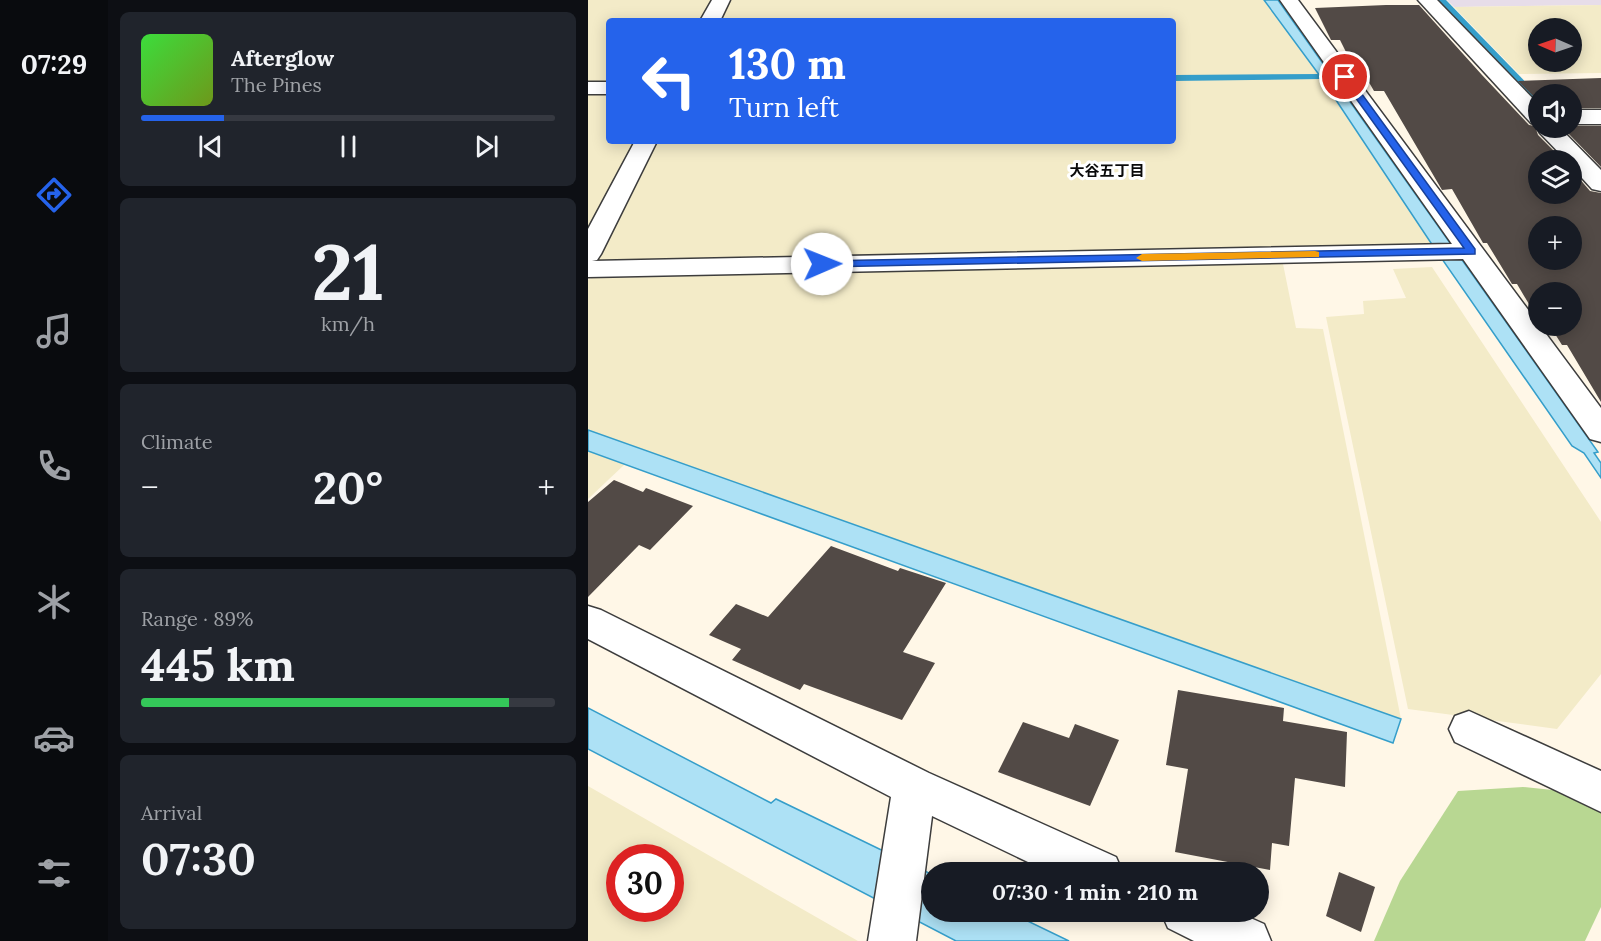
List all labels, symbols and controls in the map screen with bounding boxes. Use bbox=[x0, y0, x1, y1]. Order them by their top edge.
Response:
north arrow bbox=[1528, 18, 1582, 72]
map controls bbox=[1528, 18, 1582, 336]
text: 130 m bbox=[729, 37, 846, 91]
icon: left bbox=[630, 42, 708, 120]
text: Afterglow bbox=[231, 44, 334, 72]
text: 07:29 bbox=[21, 47, 87, 81]
pin bbox=[1319, 51, 1370, 102]
icon: arrive bbox=[1328, 60, 1361, 93]
text: The Pines bbox=[231, 72, 322, 97]
button: sound bbox=[1528, 84, 1582, 138]
text: Turn left bbox=[729, 90, 839, 124]
icon: previous bbox=[194, 130, 227, 163]
icon: pause bbox=[332, 130, 365, 163]
icon: next bbox=[470, 130, 503, 163]
button: layers bbox=[1528, 150, 1582, 204]
district label: 大谷五丁目 bbox=[1069, 161, 1145, 180]
icon: directions bbox=[33, 174, 75, 216]
button: + bbox=[1528, 216, 1582, 270]
text: 21 bbox=[311, 222, 385, 321]
position arrow bbox=[790, 232, 854, 296]
button: − bbox=[1528, 282, 1582, 336]
icon: music bbox=[33, 310, 75, 352]
text: km/h bbox=[321, 311, 375, 336]
text: Climate bbox=[141, 429, 213, 454]
icon: phone bbox=[33, 445, 75, 487]
text: 20° bbox=[313, 459, 383, 516]
text: − bbox=[141, 466, 159, 508]
text: + bbox=[537, 466, 555, 508]
icon: climate bbox=[33, 581, 75, 623]
text: Range · 89% bbox=[141, 606, 253, 631]
text: 445 km bbox=[141, 636, 295, 693]
icon: car bbox=[33, 717, 75, 759]
text: Arrival bbox=[141, 800, 202, 825]
text: 07:30 bbox=[141, 830, 256, 887]
speed limit sign: 30 bbox=[606, 844, 684, 922]
icon: filters bbox=[33, 852, 75, 894]
text: 07:30 · 1 min · 210 m bbox=[992, 878, 1198, 906]

